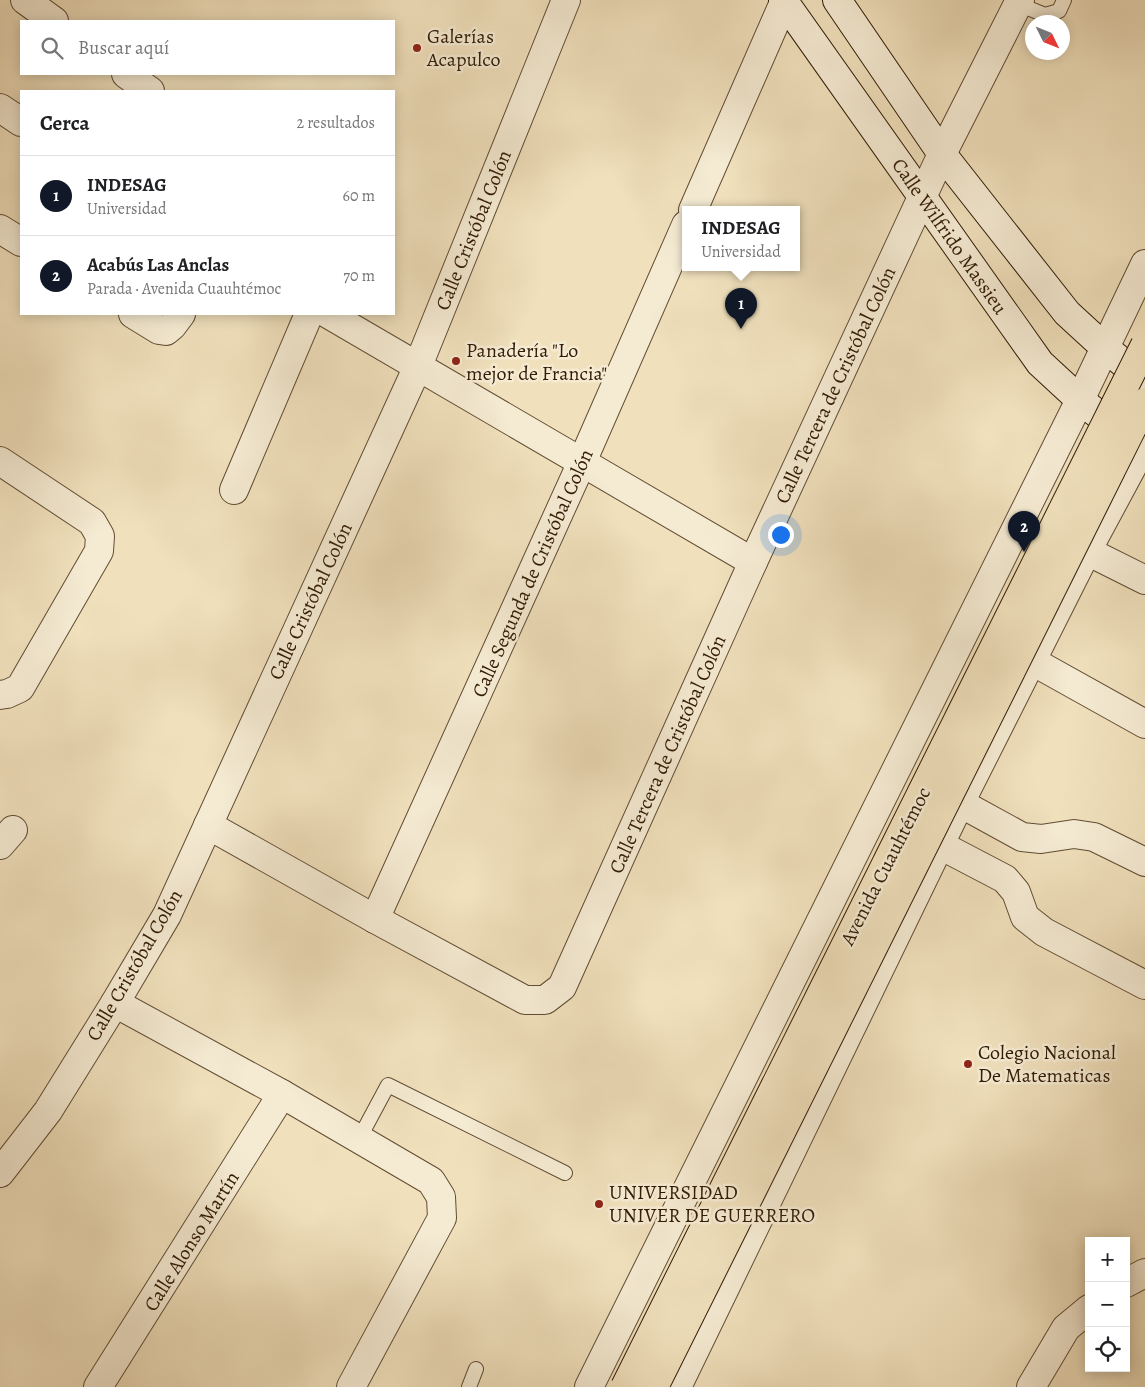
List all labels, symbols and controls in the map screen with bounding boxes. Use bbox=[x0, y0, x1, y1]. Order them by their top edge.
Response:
north arrow bbox=[1025, 15, 1070, 60]
search box bbox=[20, 20, 395, 75]
place label: Galerías Acapulco bbox=[426, 23, 500, 73]
icon: search bbox=[38, 34, 66, 62]
text: Buscar aquí bbox=[78, 35, 169, 61]
marker: Galerías Acapulco bbox=[411, 42, 423, 54]
text: Cerca bbox=[40, 109, 90, 137]
text: 2 resultados bbox=[296, 112, 375, 134]
street label: Calle Cristóbal Colón bbox=[429, 146, 518, 314]
street label: Calle Wilfrido Massieu bbox=[885, 153, 1014, 320]
text: INDESAG bbox=[87, 172, 167, 198]
text: 1 bbox=[53, 185, 59, 207]
text: 60 m bbox=[343, 185, 375, 207]
text: Universidad bbox=[87, 198, 167, 220]
popup bbox=[682, 206, 800, 271]
text: INDESAG bbox=[701, 215, 781, 241]
text: Universidad bbox=[701, 241, 781, 263]
text: Acabús Las Anclas bbox=[87, 252, 229, 278]
street label: Calle Tercera de Cristóbal Colón bbox=[769, 262, 902, 508]
text: 2 bbox=[52, 265, 60, 287]
text: 70 m bbox=[343, 265, 375, 287]
text: Parada · Avenida Cuauhtémoc bbox=[87, 278, 281, 300]
pin: 1 bbox=[725, 288, 757, 329]
place label: Panadería "Lo mejor de Francia" bbox=[466, 337, 607, 387]
marker: Panadería "Lo mejor de Francia" bbox=[450, 355, 462, 367]
street label: Calle Segunda de Cristóbal Colón bbox=[465, 445, 600, 702]
pin: 2 bbox=[1008, 511, 1040, 552]
street label: Calle Cristóbal Colón bbox=[262, 518, 359, 684]
your location bbox=[768, 522, 794, 548]
street label: Calle Tercera de Cristóbal Colón bbox=[603, 631, 732, 878]
street label: Avenida Cuauhtémoc bbox=[833, 782, 937, 951]
street label: Calle Cristóbal Colón bbox=[80, 885, 189, 1046]
place label: Colegio Nacional De Matematicas bbox=[978, 1039, 1116, 1089]
marker: Colegio Nacional De Matematicas bbox=[962, 1058, 974, 1070]
street label: Calle Alonso Martín bbox=[137, 1166, 245, 1316]
place label: UNIVERSIDAD UNIVER DE GUERRERO bbox=[609, 1179, 815, 1229]
marker: UNIVERSIDAD UNIVER DE GUERRERO bbox=[593, 1198, 605, 1210]
map controls bbox=[1085, 1237, 1130, 1372]
button: + bbox=[1085, 1237, 1130, 1282]
button: − bbox=[1085, 1282, 1130, 1327]
button: locate bbox=[1085, 1327, 1130, 1372]

